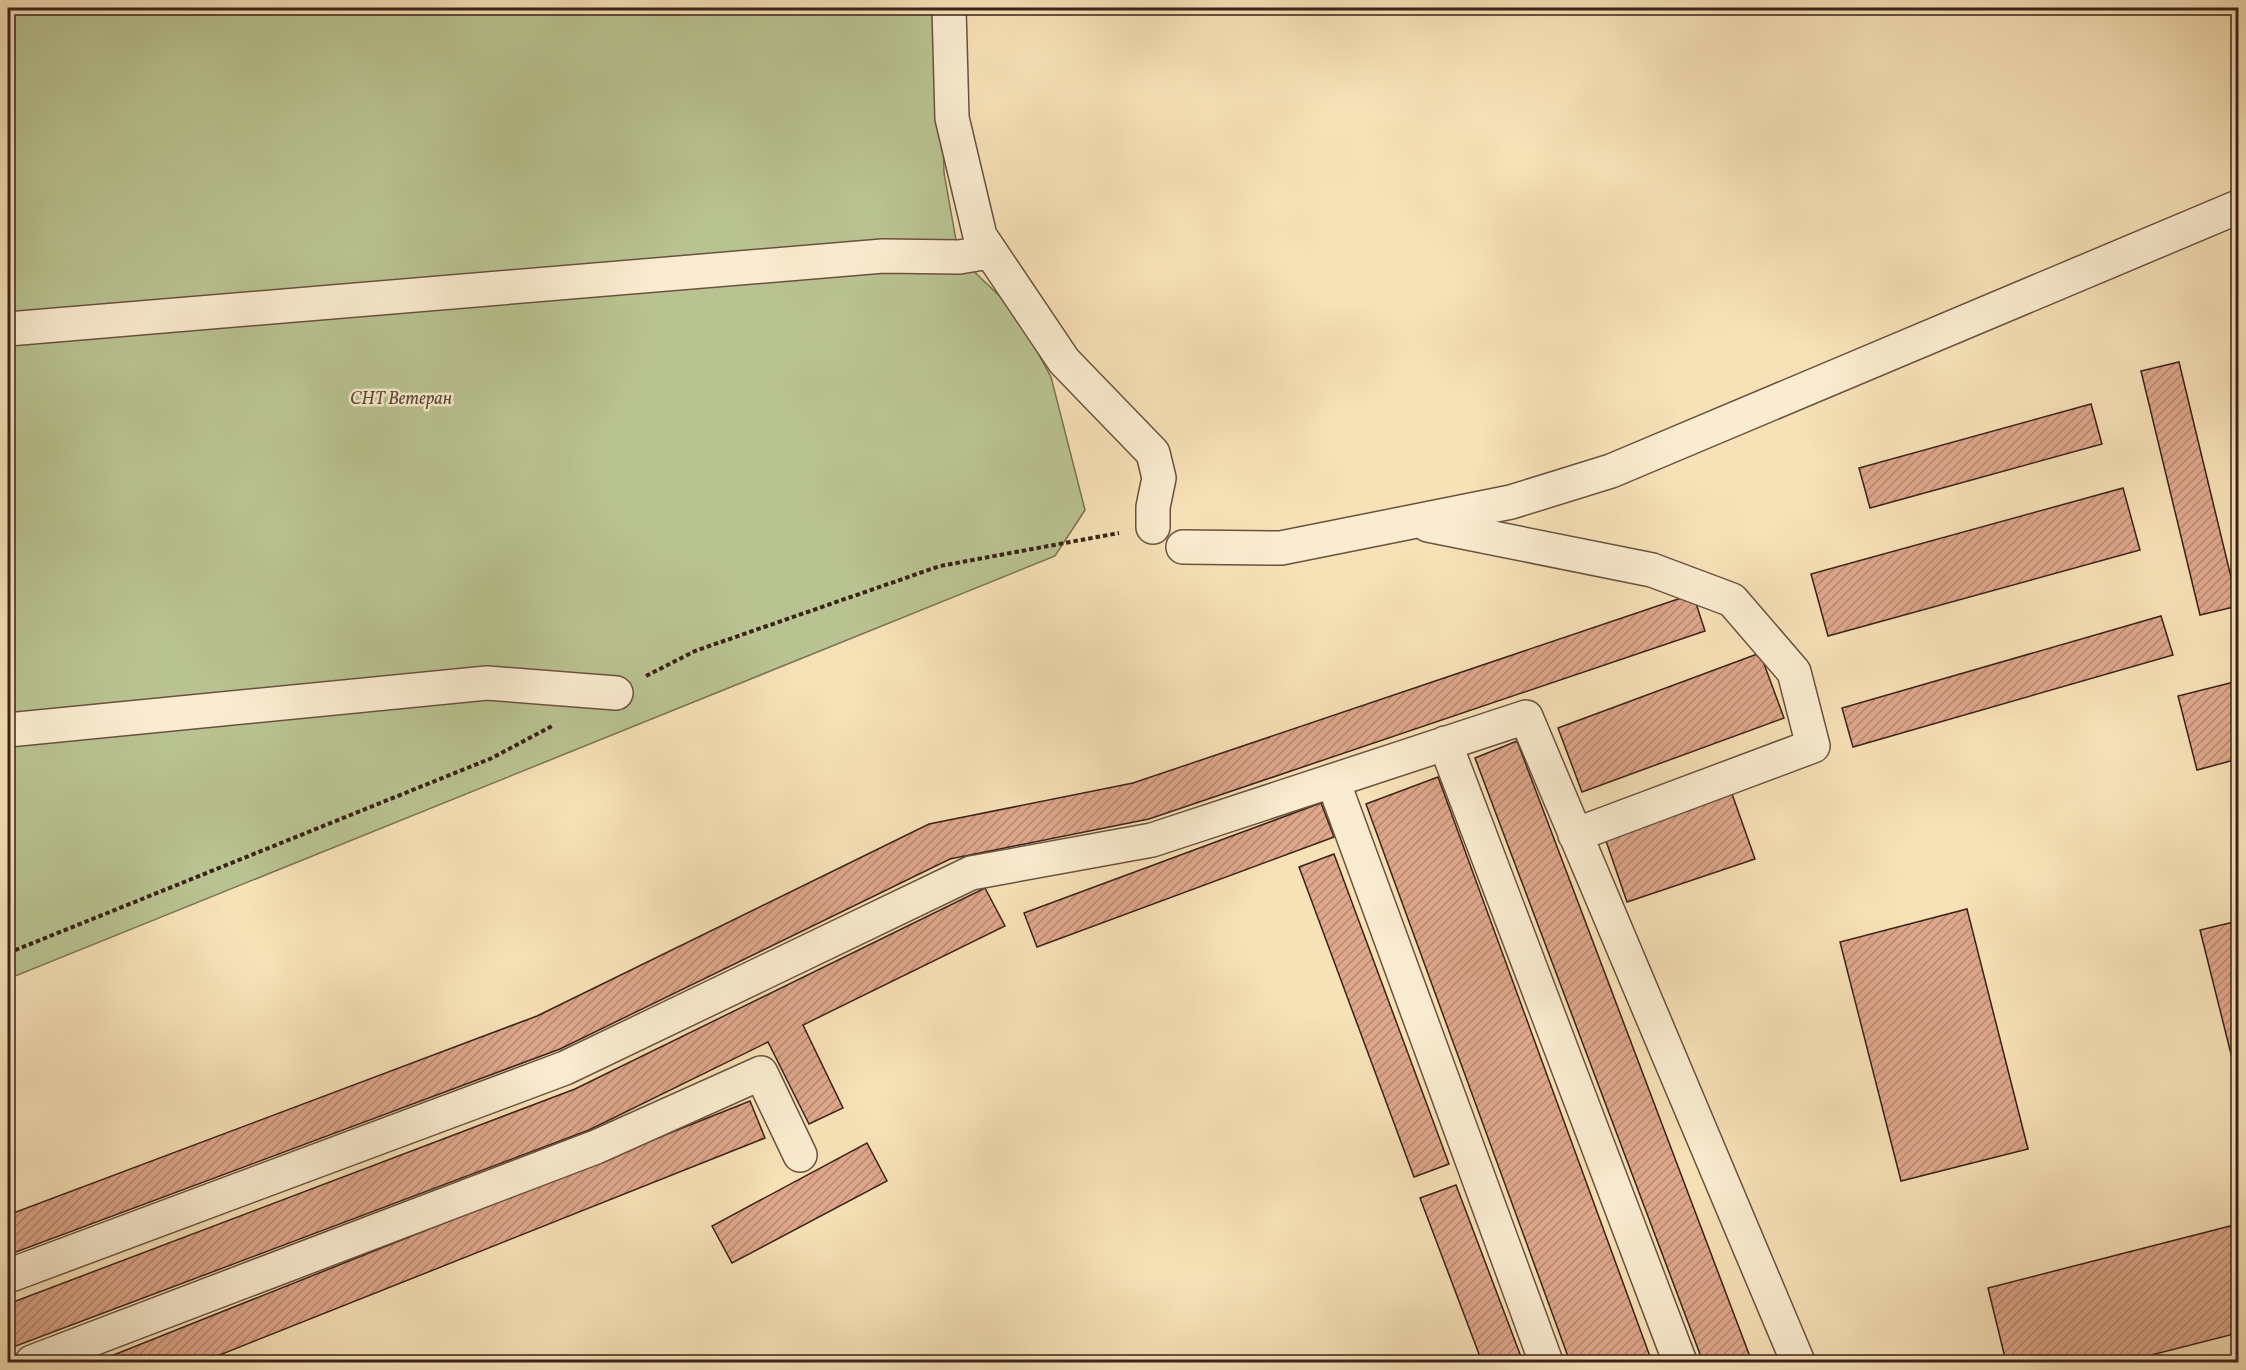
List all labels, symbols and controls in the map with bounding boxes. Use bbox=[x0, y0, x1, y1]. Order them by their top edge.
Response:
park label: СНТ Ветеран bbox=[350, 387, 452, 412]

